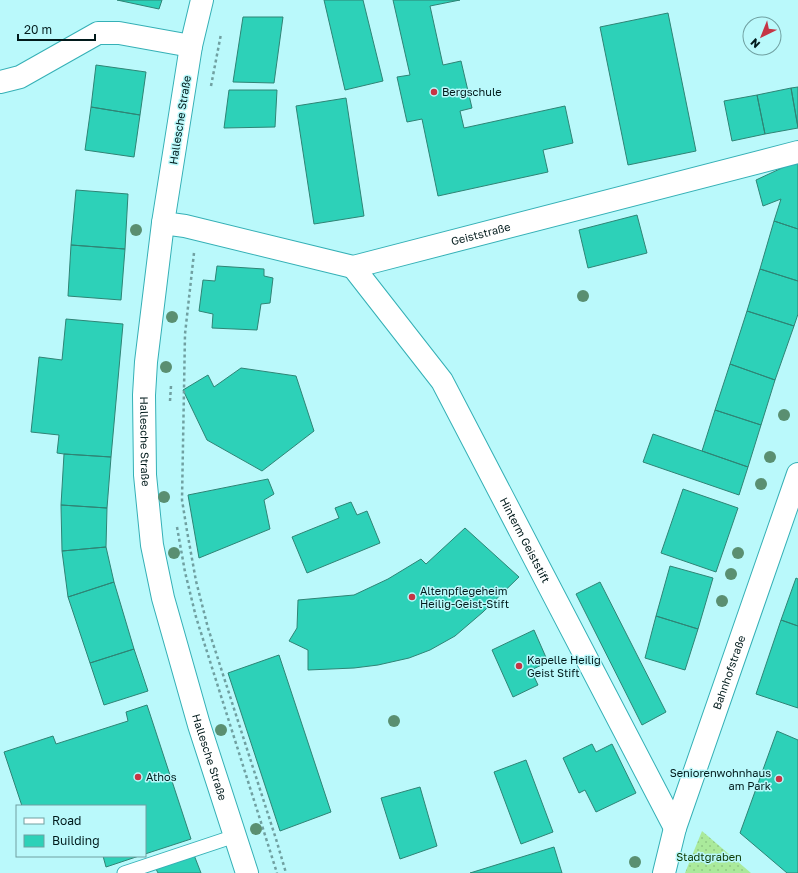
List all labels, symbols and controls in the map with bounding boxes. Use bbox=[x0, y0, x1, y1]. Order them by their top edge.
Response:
scale bar bbox=[18, 16, 95, 42]
north arrow bbox=[742, 16, 782, 56]
text: 20 m bbox=[24, 22, 52, 37]
text: N bbox=[747, 36, 762, 51]
street label: Hallesche Straße bbox=[166, 74, 193, 165]
place label: Bergschule bbox=[442, 85, 502, 98]
marker: Bergschule bbox=[429, 87, 439, 97]
street label: Geiststraße bbox=[449, 220, 512, 247]
street label: Hallesche Straße bbox=[138, 396, 153, 487]
street label: Hinterm Geiststift bbox=[498, 495, 553, 585]
place label: Altenpflegeheim Heilig-Geist-Stift bbox=[420, 584, 509, 610]
marker: Altenpflegeheim Heilig-Geist-Stift bbox=[407, 592, 417, 602]
street label: Bahnhofstraße bbox=[710, 633, 747, 711]
place label: Kapelle Heilig Geist Stift bbox=[527, 653, 601, 679]
marker: Kapelle Heilig Geist Stift bbox=[514, 661, 524, 671]
street label: Hallesche Straße bbox=[190, 712, 230, 802]
place label: Seniorenwohnhaus am Park bbox=[670, 766, 771, 792]
place label: Athos bbox=[146, 770, 177, 783]
marker: Athos bbox=[133, 772, 143, 782]
marker: Seniorenwohnhaus am Park bbox=[774, 774, 784, 784]
legend bbox=[16, 805, 146, 857]
text: Road bbox=[52, 813, 81, 828]
text: Building bbox=[52, 833, 100, 848]
park label: Stadtgraben bbox=[676, 850, 742, 863]

